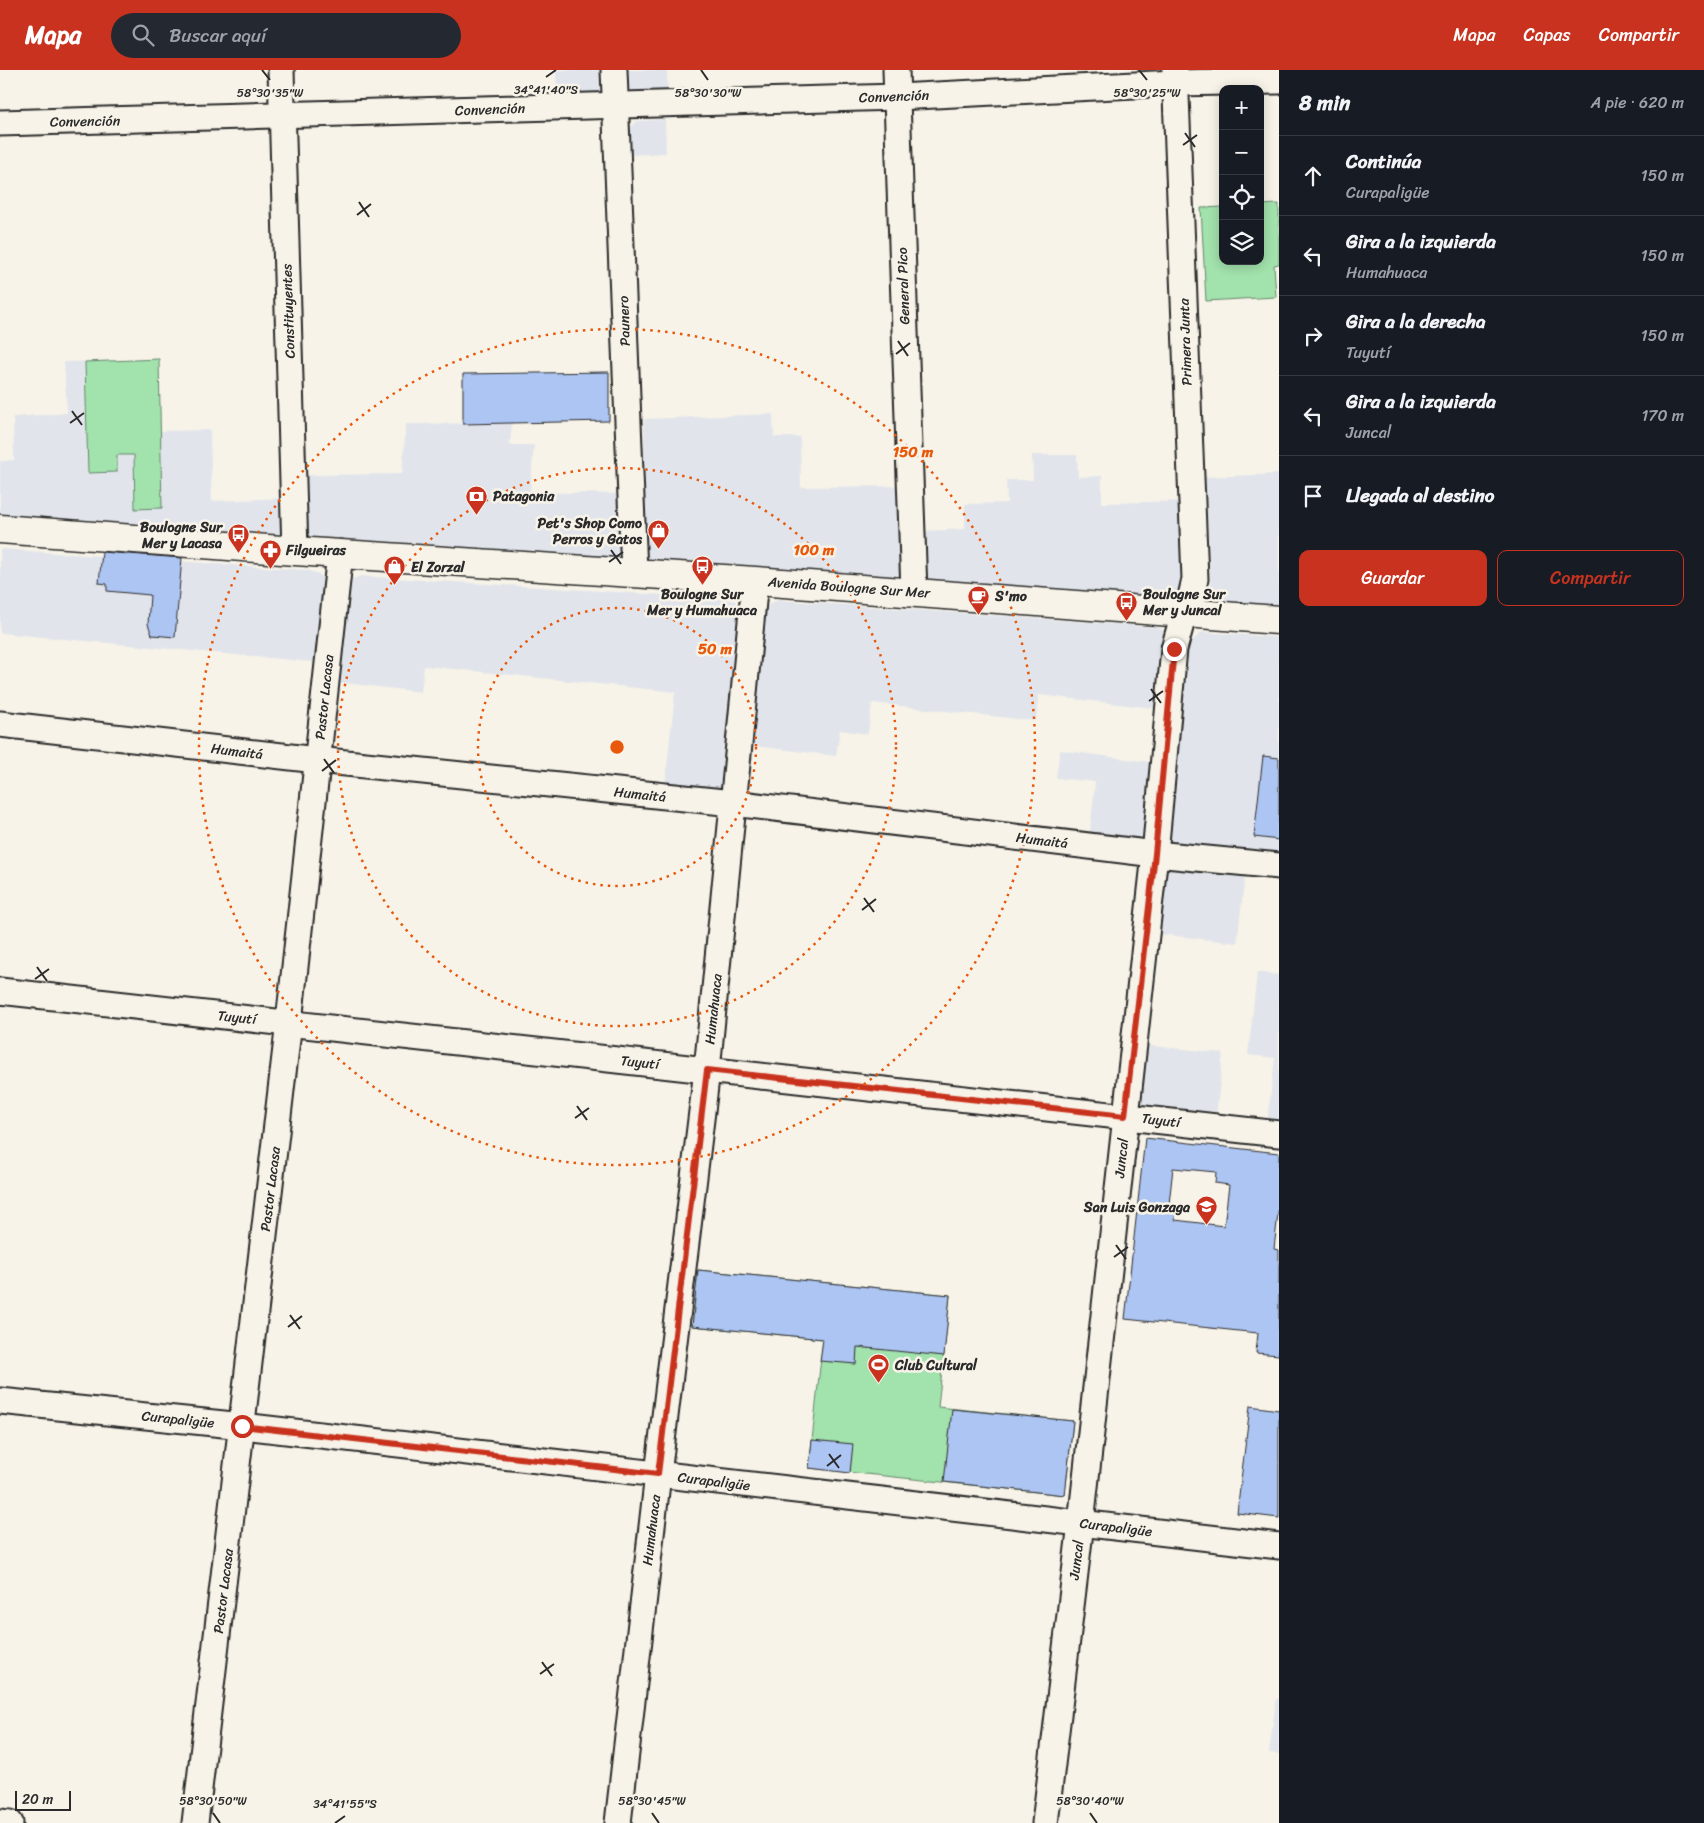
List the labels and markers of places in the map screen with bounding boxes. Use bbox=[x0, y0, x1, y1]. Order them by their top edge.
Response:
bank icon: Patagonia bbox=[465, 484, 489, 515]
place label: Patagonia bbox=[493, 484, 555, 509]
place label: Pet's Shop Como Perros y Gatos bbox=[537, 511, 642, 552]
place label: Boulogne Sur Mer y Lacasa bbox=[140, 515, 223, 556]
shop icon: Pet's Shop Como Perros y Gatos bbox=[646, 519, 670, 550]
bus stop icon: Boulogne Sur Mer y Lacasa bbox=[226, 523, 250, 554]
pharmacy icon: Filgueiras bbox=[258, 538, 282, 569]
place label: Filgueiras bbox=[285, 538, 346, 563]
bus stop icon: Boulogne Sur Mer y Humahuaca bbox=[690, 554, 714, 585]
shop icon: El Zorzal bbox=[383, 555, 407, 586]
place label: El Zorzal bbox=[411, 555, 466, 580]
place label: Boulogne Sur Mer y Humahuaca bbox=[646, 582, 758, 623]
place label: Boulogne Sur Mer y Juncal bbox=[1142, 582, 1226, 623]
cafe icon: S'mo bbox=[967, 584, 991, 615]
place label: S'mo bbox=[994, 584, 1028, 609]
bus stop icon: Boulogne Sur Mer y Juncal bbox=[1115, 590, 1139, 621]
centre of rings bbox=[608, 738, 626, 756]
place label: San Luis Gonzaga bbox=[1083, 1195, 1191, 1220]
school or university icon: San Luis Gonzaga bbox=[1194, 1195, 1218, 1226]
sports icon: Club Cultural bbox=[867, 1353, 891, 1384]
place label: Club Cultural bbox=[894, 1353, 978, 1378]

